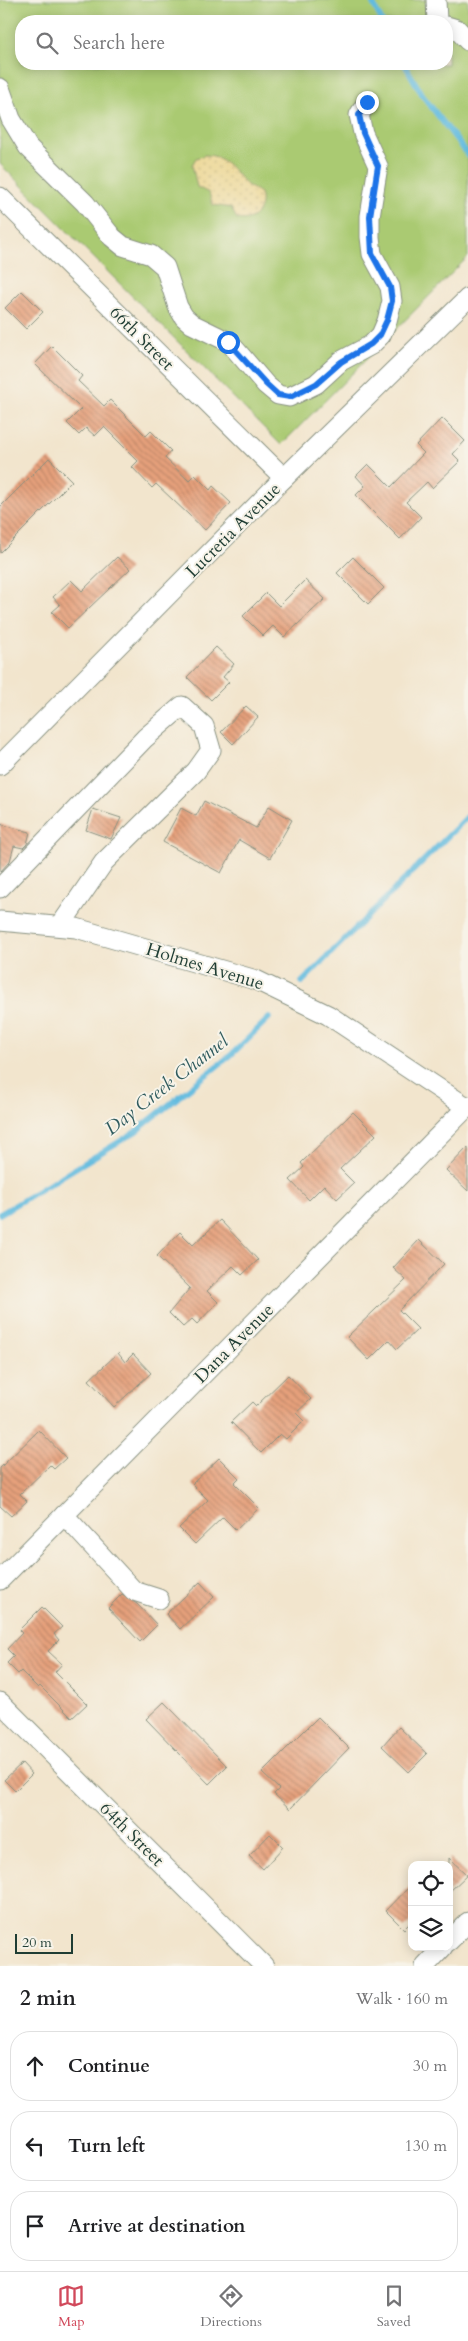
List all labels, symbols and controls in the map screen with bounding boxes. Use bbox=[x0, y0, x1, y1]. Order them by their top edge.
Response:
search box bbox=[15, 15, 453, 70]
icon: search bbox=[33, 29, 61, 57]
text: Search here bbox=[73, 30, 165, 56]
route end bbox=[356, 91, 379, 114]
street label: 66th Street bbox=[104, 300, 180, 376]
route start bbox=[217, 331, 240, 354]
street label: Lucretia Avenue bbox=[180, 477, 287, 584]
street label: Holmes Avenue bbox=[143, 937, 267, 996]
water label: Day Creek Channel bbox=[99, 1028, 234, 1141]
street label: Dana Avenue bbox=[189, 1298, 280, 1389]
street label: 64th Street bbox=[94, 1796, 170, 1872]
map controls bbox=[408, 1861, 453, 1951]
button: locate bbox=[408, 1861, 453, 1906]
button: layers bbox=[408, 1906, 453, 1951]
scale bar bbox=[15, 1931, 72, 1954]
text: 20 m bbox=[22, 1933, 52, 1952]
text: 2 min bbox=[20, 1984, 76, 2013]
text: Walk · 160 m bbox=[356, 1988, 448, 2010]
icon: ahead bbox=[21, 2052, 49, 2080]
text: Continue bbox=[68, 2053, 150, 2079]
text: 30 m bbox=[413, 2055, 447, 2077]
icon: left bbox=[21, 2132, 49, 2160]
text: Turn left bbox=[68, 2133, 145, 2159]
text: 130 m bbox=[405, 2135, 447, 2157]
icon: arrive bbox=[21, 2212, 49, 2240]
text: Arrive at destination bbox=[68, 2213, 245, 2239]
tab: Map bbox=[57, 2282, 85, 2331]
tab: Directions bbox=[200, 2282, 262, 2331]
tab: Saved bbox=[377, 2282, 411, 2331]

